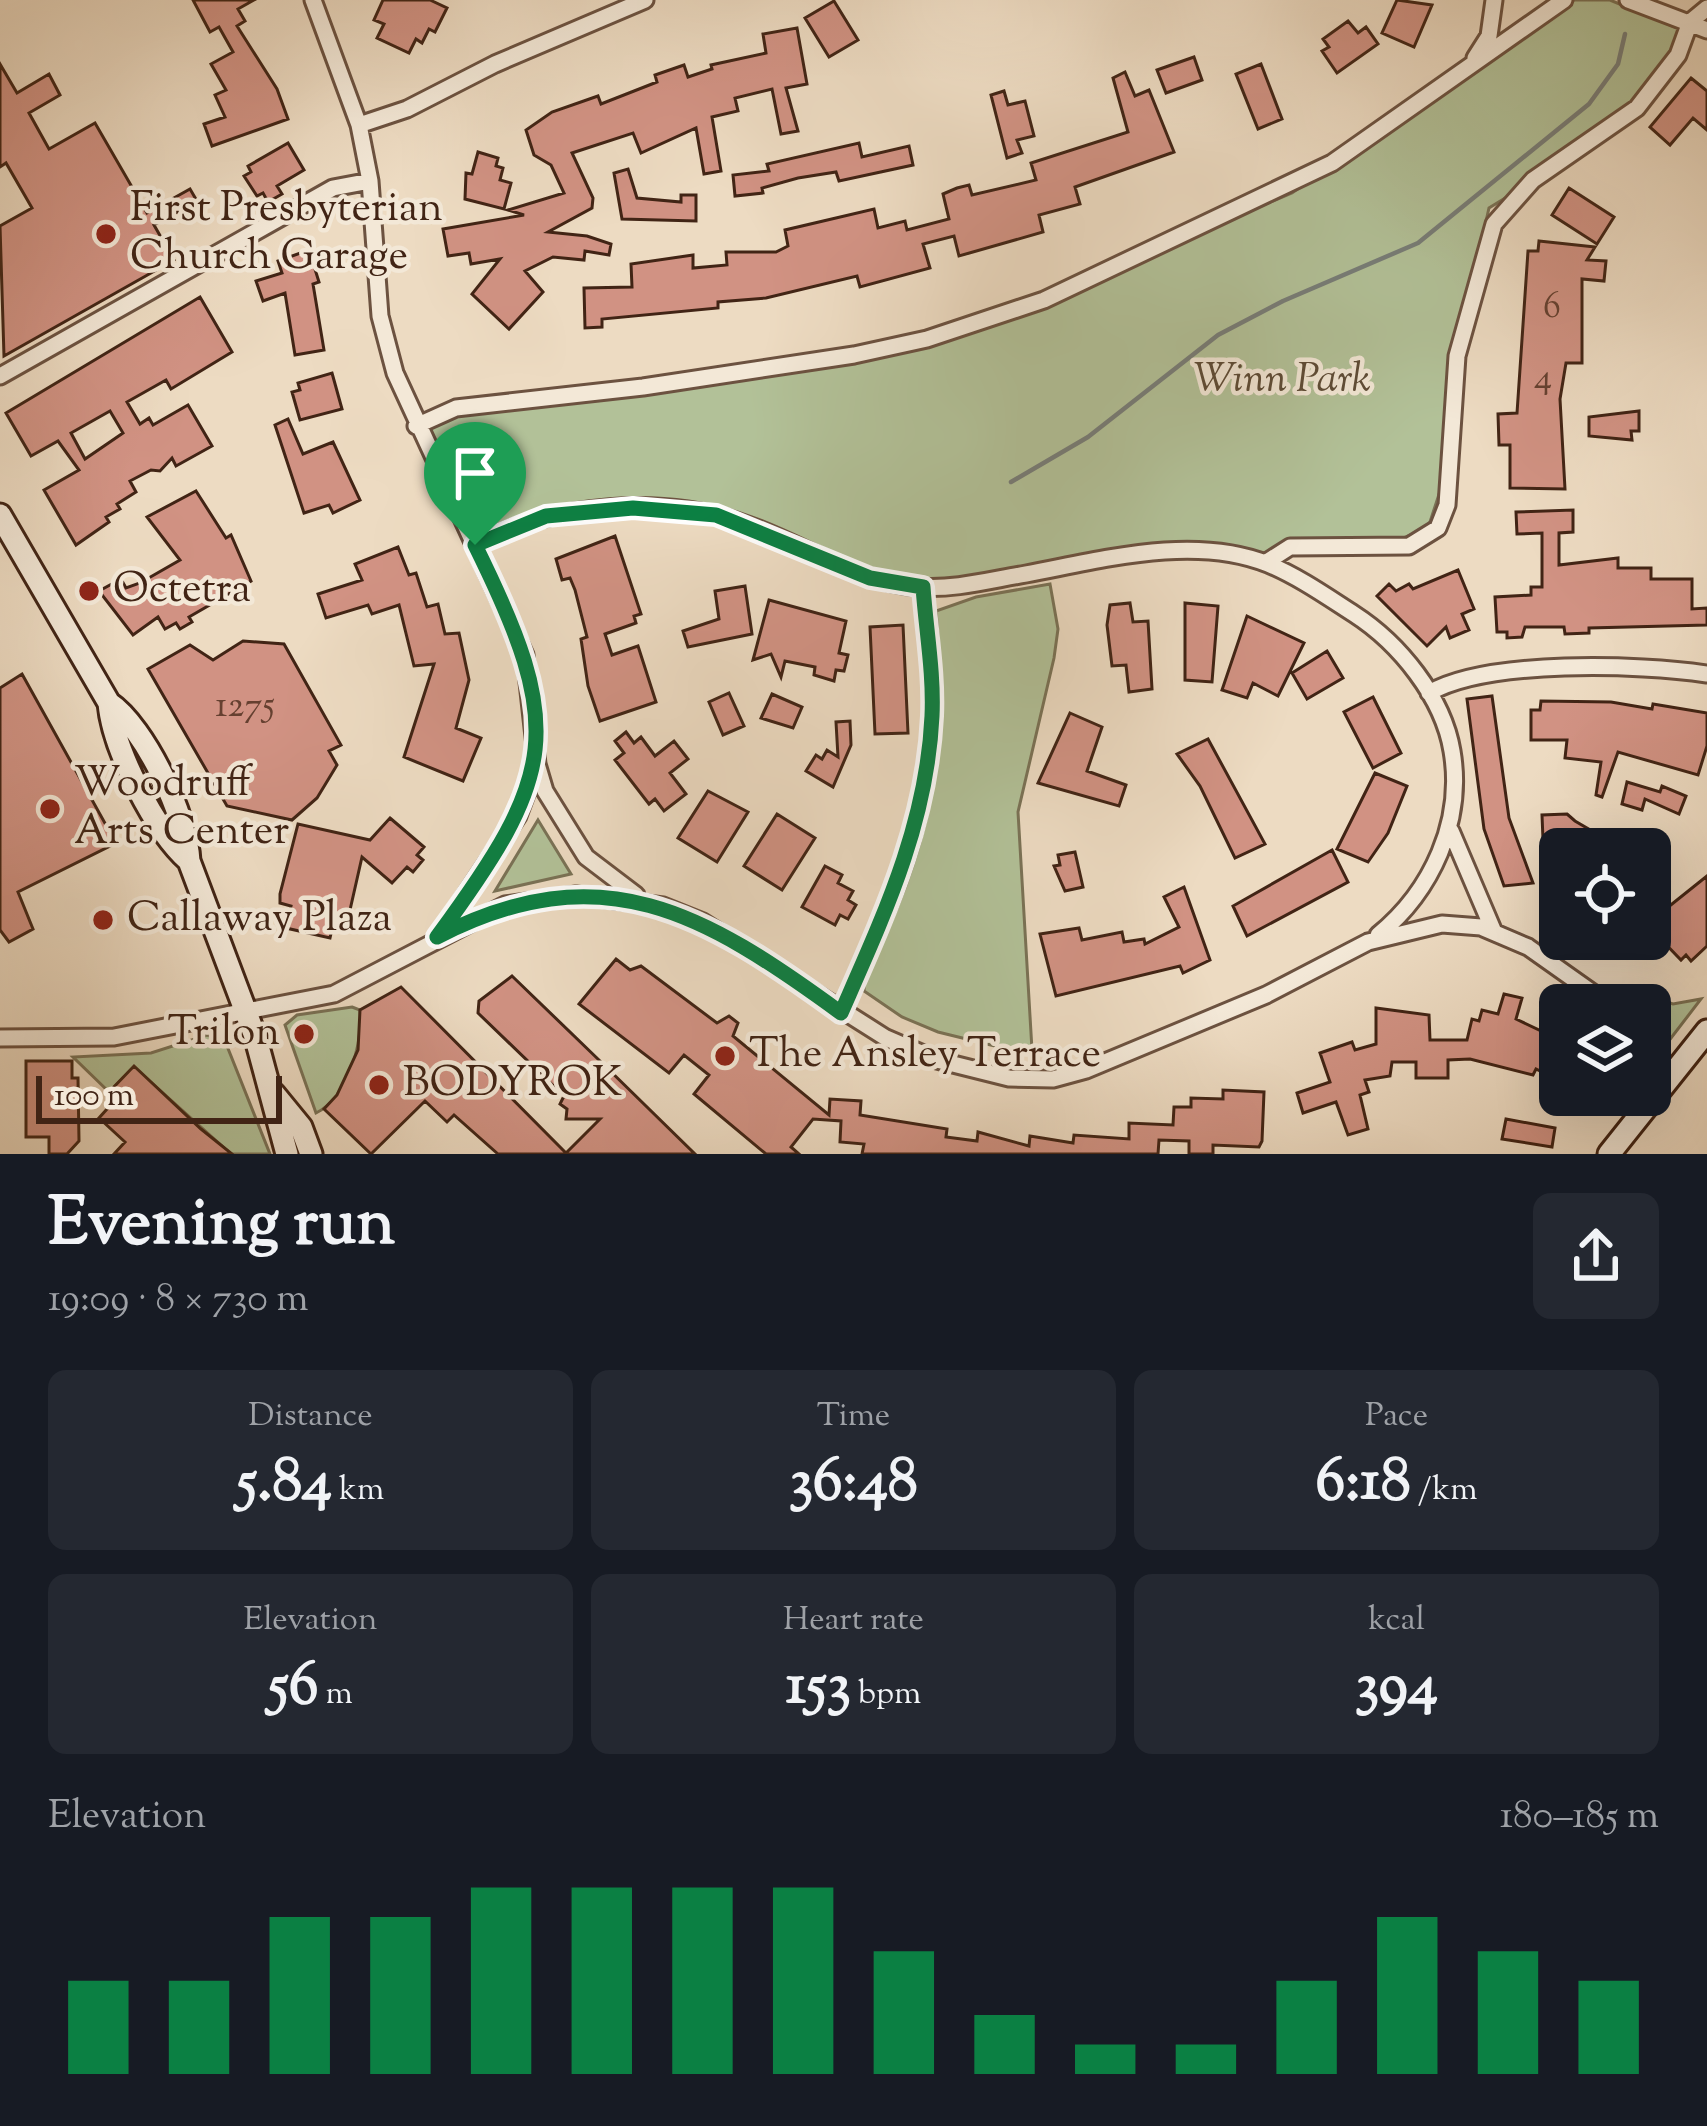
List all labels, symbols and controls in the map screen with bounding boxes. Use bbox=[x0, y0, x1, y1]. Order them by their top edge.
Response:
place label: First Presbyterian Church Garage bbox=[130, 180, 443, 288]
marker: First Presbyterian Church Garage bbox=[93, 221, 119, 247]
house number: 6 bbox=[1543, 282, 1561, 334]
park label: Winn Park bbox=[1193, 351, 1371, 411]
house number: 4 bbox=[1534, 353, 1552, 405]
pin bbox=[424, 422, 526, 545]
icon: arrive bbox=[442, 440, 508, 506]
place label: Octetra bbox=[113, 561, 251, 621]
marker: Octetra bbox=[76, 578, 102, 604]
house number: 1275 bbox=[215, 681, 275, 733]
place label: Woodruff Arts Center bbox=[74, 755, 289, 863]
marker: Woodruff Arts Center bbox=[37, 796, 63, 822]
map controls bbox=[1539, 828, 1671, 1116]
button: locate bbox=[1539, 828, 1671, 960]
place label: Callaway Plaza bbox=[127, 890, 392, 950]
marker: Callaway Plaza bbox=[90, 907, 116, 933]
button: layers bbox=[1539, 984, 1671, 1116]
place label: Trilon bbox=[167, 1004, 280, 1064]
marker: Trilon bbox=[291, 1021, 317, 1047]
place label: The Ansley Terrace bbox=[749, 1026, 1101, 1086]
marker: The Ansley Terrace bbox=[712, 1043, 738, 1069]
place label: BODYROK bbox=[403, 1055, 622, 1115]
scale bar bbox=[36, 1070, 282, 1123]
marker: BODYROK bbox=[366, 1072, 392, 1098]
text: 100 m bbox=[54, 1073, 134, 1121]
text: Evening run bbox=[48, 1180, 395, 1275]
button: share bbox=[1533, 1193, 1659, 1319]
text: 19:09 · 8 × 730 m bbox=[48, 1273, 308, 1329]
text: Distance bbox=[248, 1393, 373, 1441]
text: Time bbox=[817, 1393, 890, 1441]
text: Pace bbox=[1365, 1393, 1428, 1441]
text: 5.84 bbox=[237, 1441, 332, 1528]
text: 36:48 bbox=[789, 1441, 918, 1528]
text: 6:18 bbox=[1316, 1441, 1411, 1528]
text: km bbox=[332, 1467, 384, 1515]
text: /km bbox=[1411, 1467, 1477, 1515]
text: Elevation bbox=[244, 1597, 377, 1645]
text: Heart rate bbox=[783, 1597, 924, 1645]
text: kcal bbox=[1368, 1597, 1425, 1645]
text: 56 bbox=[268, 1645, 319, 1732]
text: 153 bbox=[786, 1645, 851, 1732]
text: 394 bbox=[1355, 1645, 1438, 1732]
text: m bbox=[319, 1671, 353, 1719]
text: bpm bbox=[851, 1671, 921, 1719]
text: Elevation bbox=[48, 1790, 206, 1846]
text: 180–185 m bbox=[1500, 1790, 1659, 1846]

